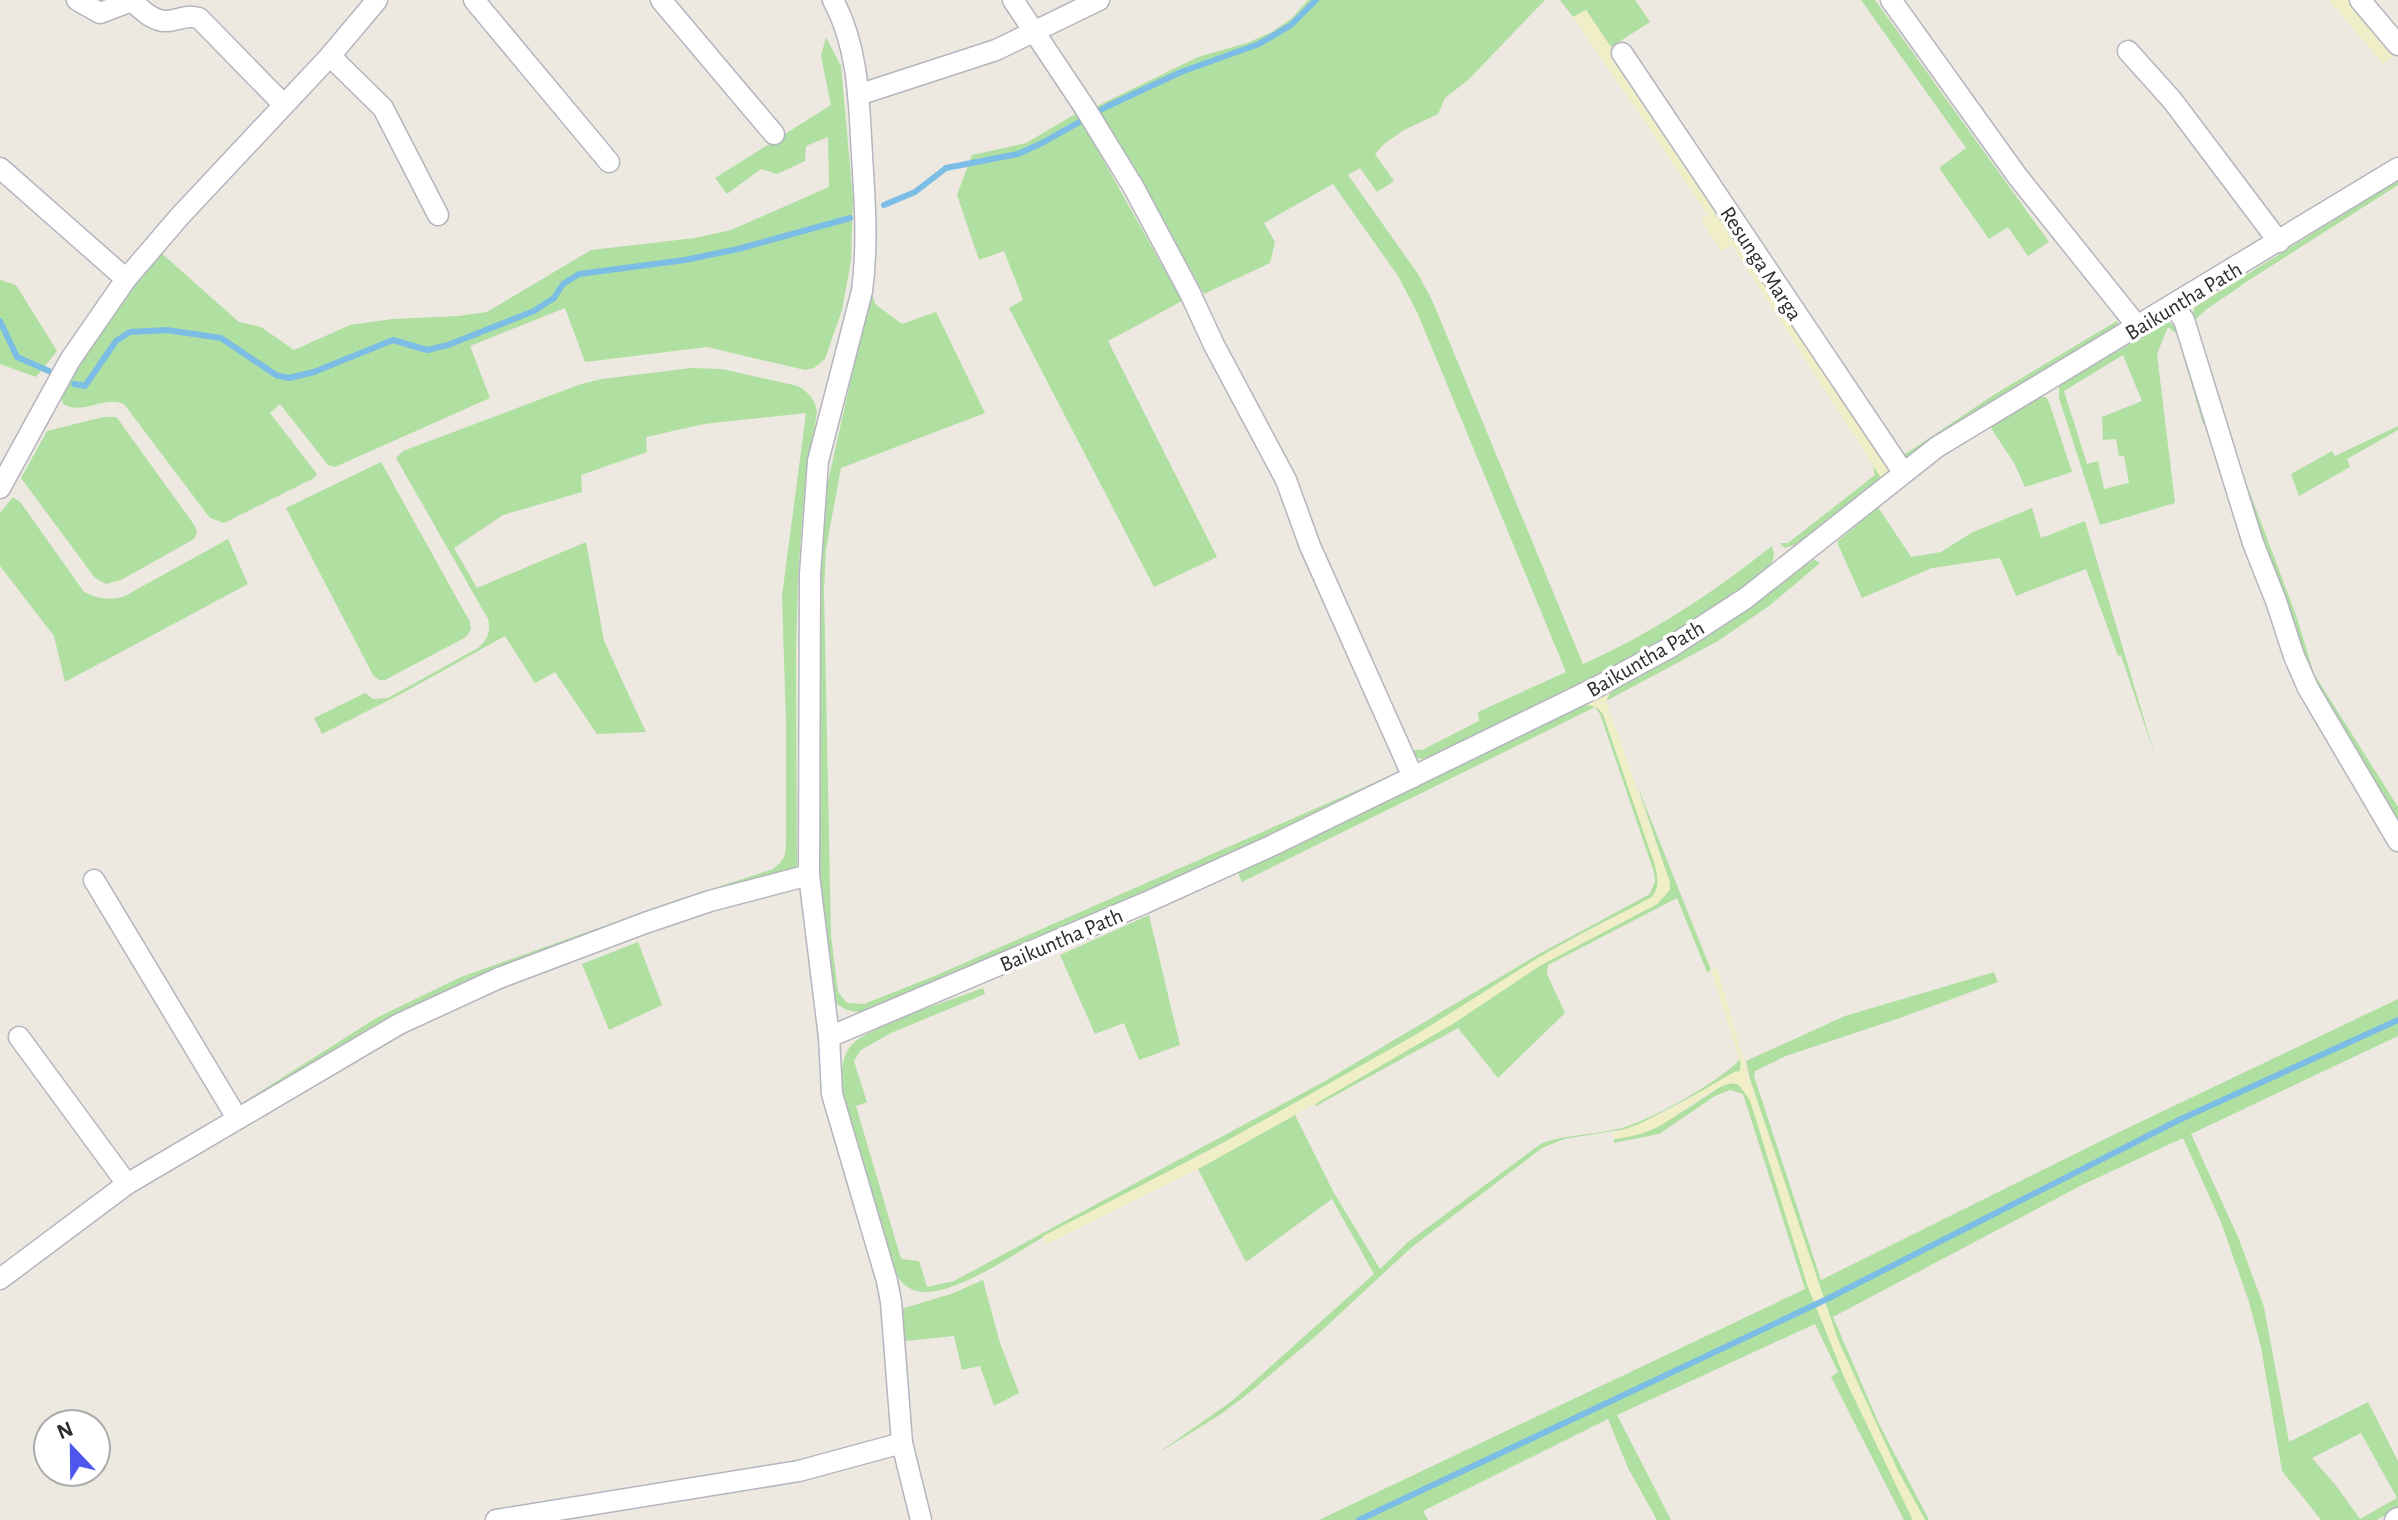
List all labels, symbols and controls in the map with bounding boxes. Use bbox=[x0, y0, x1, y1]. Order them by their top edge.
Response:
street label: Resunga Marga bbox=[1716, 203, 1806, 324]
street label: Baikuntha Path bbox=[2122, 258, 2246, 344]
street label: Baikuntha Path bbox=[1583, 616, 1708, 701]
street label: Baikuntha Path bbox=[997, 904, 1126, 976]
north arrow bbox=[32, 1408, 112, 1488]
text: N bbox=[54, 1417, 76, 1443]

